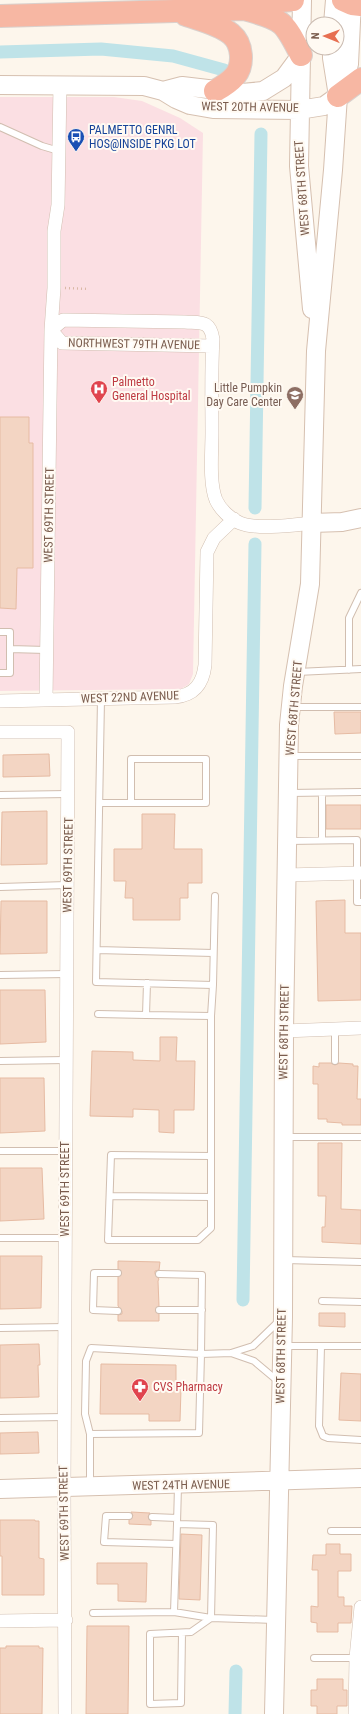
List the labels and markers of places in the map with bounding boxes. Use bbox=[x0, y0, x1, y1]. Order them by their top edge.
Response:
place label: PALMETTO GENRL HOS@INSIDE PKG LOT bbox=[89, 123, 196, 151]
bus stop icon: PALMETTO GENRL HOS@INSIDE PKG LOT bbox=[66, 127, 86, 152]
place label: Palmetto General Hospital bbox=[112, 375, 191, 403]
hospital icon: Palmetto General Hospital bbox=[89, 379, 109, 404]
place label: Little Pumpkin Day Care Center bbox=[206, 381, 282, 409]
school or university icon: Little Pumpkin Day Care Center bbox=[285, 385, 305, 410]
pharmacy icon: CVS Pharmacy bbox=[130, 1377, 150, 1402]
place label: CVS Pharmacy bbox=[153, 1380, 223, 1394]

